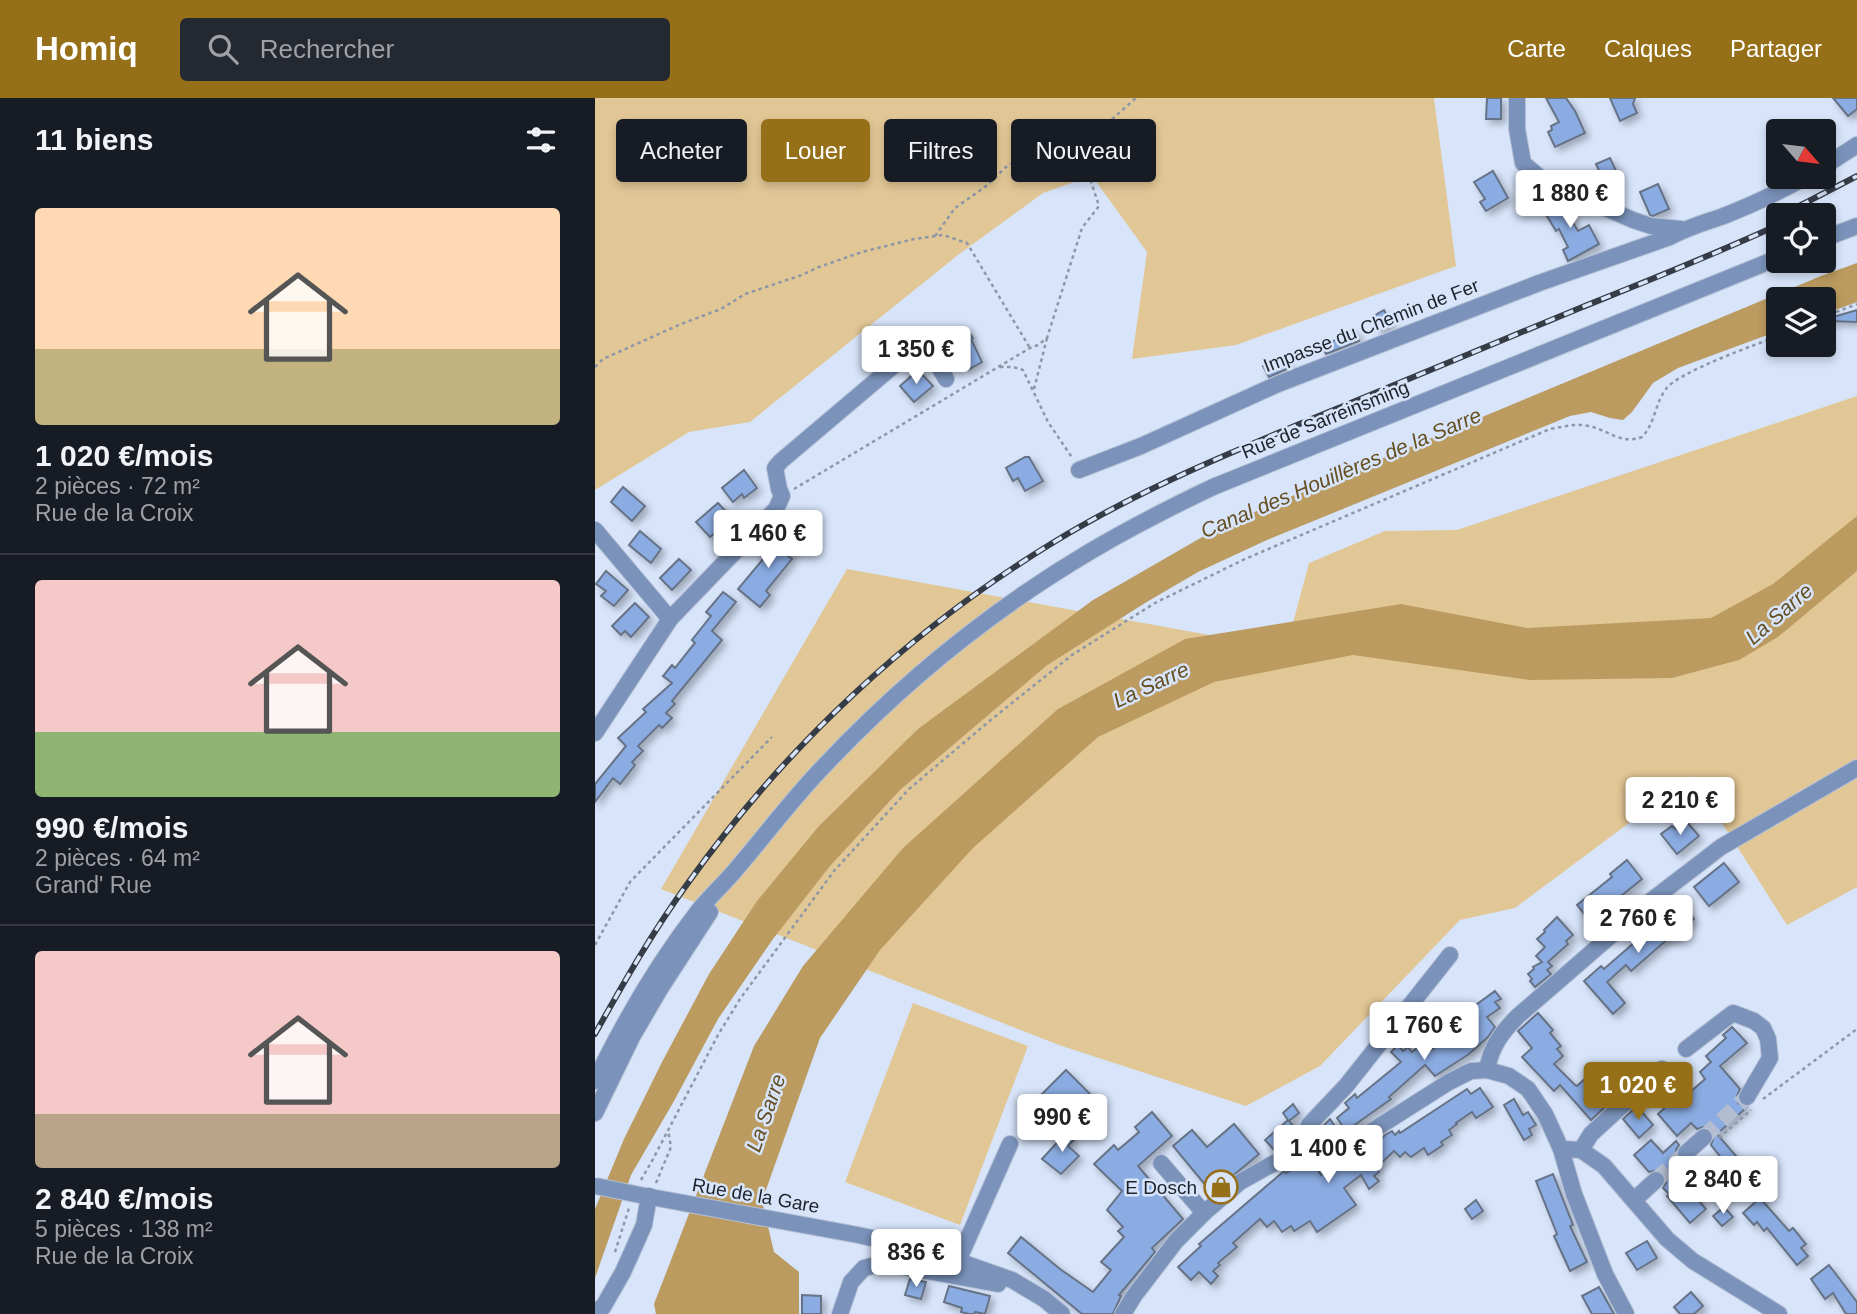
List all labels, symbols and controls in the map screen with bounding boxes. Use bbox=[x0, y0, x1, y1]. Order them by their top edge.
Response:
search box bbox=[180, 18, 670, 81]
text: Homiq bbox=[35, 30, 138, 67]
icon: search bbox=[204, 30, 242, 68]
text: Rechercher bbox=[260, 34, 394, 64]
text: Carte bbox=[1507, 35, 1566, 62]
text: Calques bbox=[1604, 35, 1692, 62]
text: Partager bbox=[1730, 35, 1822, 62]
chip: Acheter bbox=[616, 119, 747, 182]
chip: Louer bbox=[761, 119, 870, 182]
chip: Filtres bbox=[884, 119, 997, 182]
chip: Nouveau bbox=[1011, 119, 1156, 182]
north arrow bbox=[1766, 119, 1836, 189]
map controls bbox=[1766, 119, 1836, 357]
icon: filters bbox=[522, 121, 560, 159]
text: 11 biens bbox=[35, 123, 153, 156]
pin: 1 880 € bbox=[1505, 170, 1635, 230]
text: 1 880 € bbox=[1532, 180, 1608, 206]
button: locate bbox=[1766, 203, 1836, 273]
icon: home bbox=[235, 254, 361, 380]
street label: Impasse du Chemin de Fer bbox=[1260, 274, 1483, 376]
button: layers bbox=[1766, 287, 1836, 357]
pin: 1 350 € bbox=[851, 327, 981, 386]
text: 1 350 € bbox=[878, 336, 954, 362]
street label: Rue de Sarreinsming bbox=[1239, 376, 1412, 463]
water label: Canal des Houillères de la Sarre bbox=[1197, 403, 1484, 542]
text: 1 020 €/mois bbox=[35, 439, 213, 472]
text: 2 pièces · 72 m² bbox=[35, 473, 200, 499]
text: Rue de la Croix bbox=[35, 500, 194, 526]
pin: 1 460 € bbox=[703, 510, 833, 570]
text: 1 460 € bbox=[730, 520, 806, 546]
water label: La Sarre bbox=[1741, 579, 1817, 649]
icon: home bbox=[235, 626, 361, 752]
water label: La Sarre bbox=[1109, 657, 1192, 712]
pin: 2 210 € bbox=[1615, 778, 1745, 837]
text: 2 210 € bbox=[1642, 787, 1718, 813]
text: 990 €/mois bbox=[35, 811, 188, 844]
text: 2 pièces · 64 m² bbox=[35, 845, 200, 871]
text: Grand' Rue bbox=[35, 872, 152, 898]
pin: 2 760 € bbox=[1573, 896, 1703, 955]
text: 2 760 € bbox=[1600, 905, 1676, 931]
icon: home bbox=[235, 997, 361, 1123]
pin: 1 760 € bbox=[1359, 1002, 1489, 1062]
text: 1 760 € bbox=[1386, 1012, 1462, 1038]
pin: 1 020 € bbox=[1573, 1062, 1703, 1122]
water label: La Sarre bbox=[742, 1071, 790, 1155]
text: 1 020 € bbox=[1600, 1072, 1676, 1098]
pin: 990 € bbox=[1013, 1094, 1111, 1154]
text: 990 € bbox=[1033, 1104, 1091, 1130]
pin: 1 400 € bbox=[1263, 1126, 1393, 1185]
text: 1 400 € bbox=[1290, 1135, 1366, 1161]
pin: 2 840 € bbox=[1658, 1156, 1788, 1216]
text: 2 840 € bbox=[1685, 1166, 1761, 1192]
shop icon: E Dosch bbox=[1202, 1168, 1240, 1206]
street label: Rue de la Gare bbox=[691, 1174, 821, 1217]
place label: E Dosch bbox=[1125, 1177, 1197, 1198]
text: 2 840 €/mois bbox=[35, 1182, 213, 1215]
text: 5 pièces · 138 m² bbox=[35, 1216, 213, 1242]
pin: 836 € bbox=[867, 1230, 965, 1289]
text: 836 € bbox=[887, 1239, 945, 1265]
text: Rue de la Croix bbox=[35, 1243, 194, 1269]

